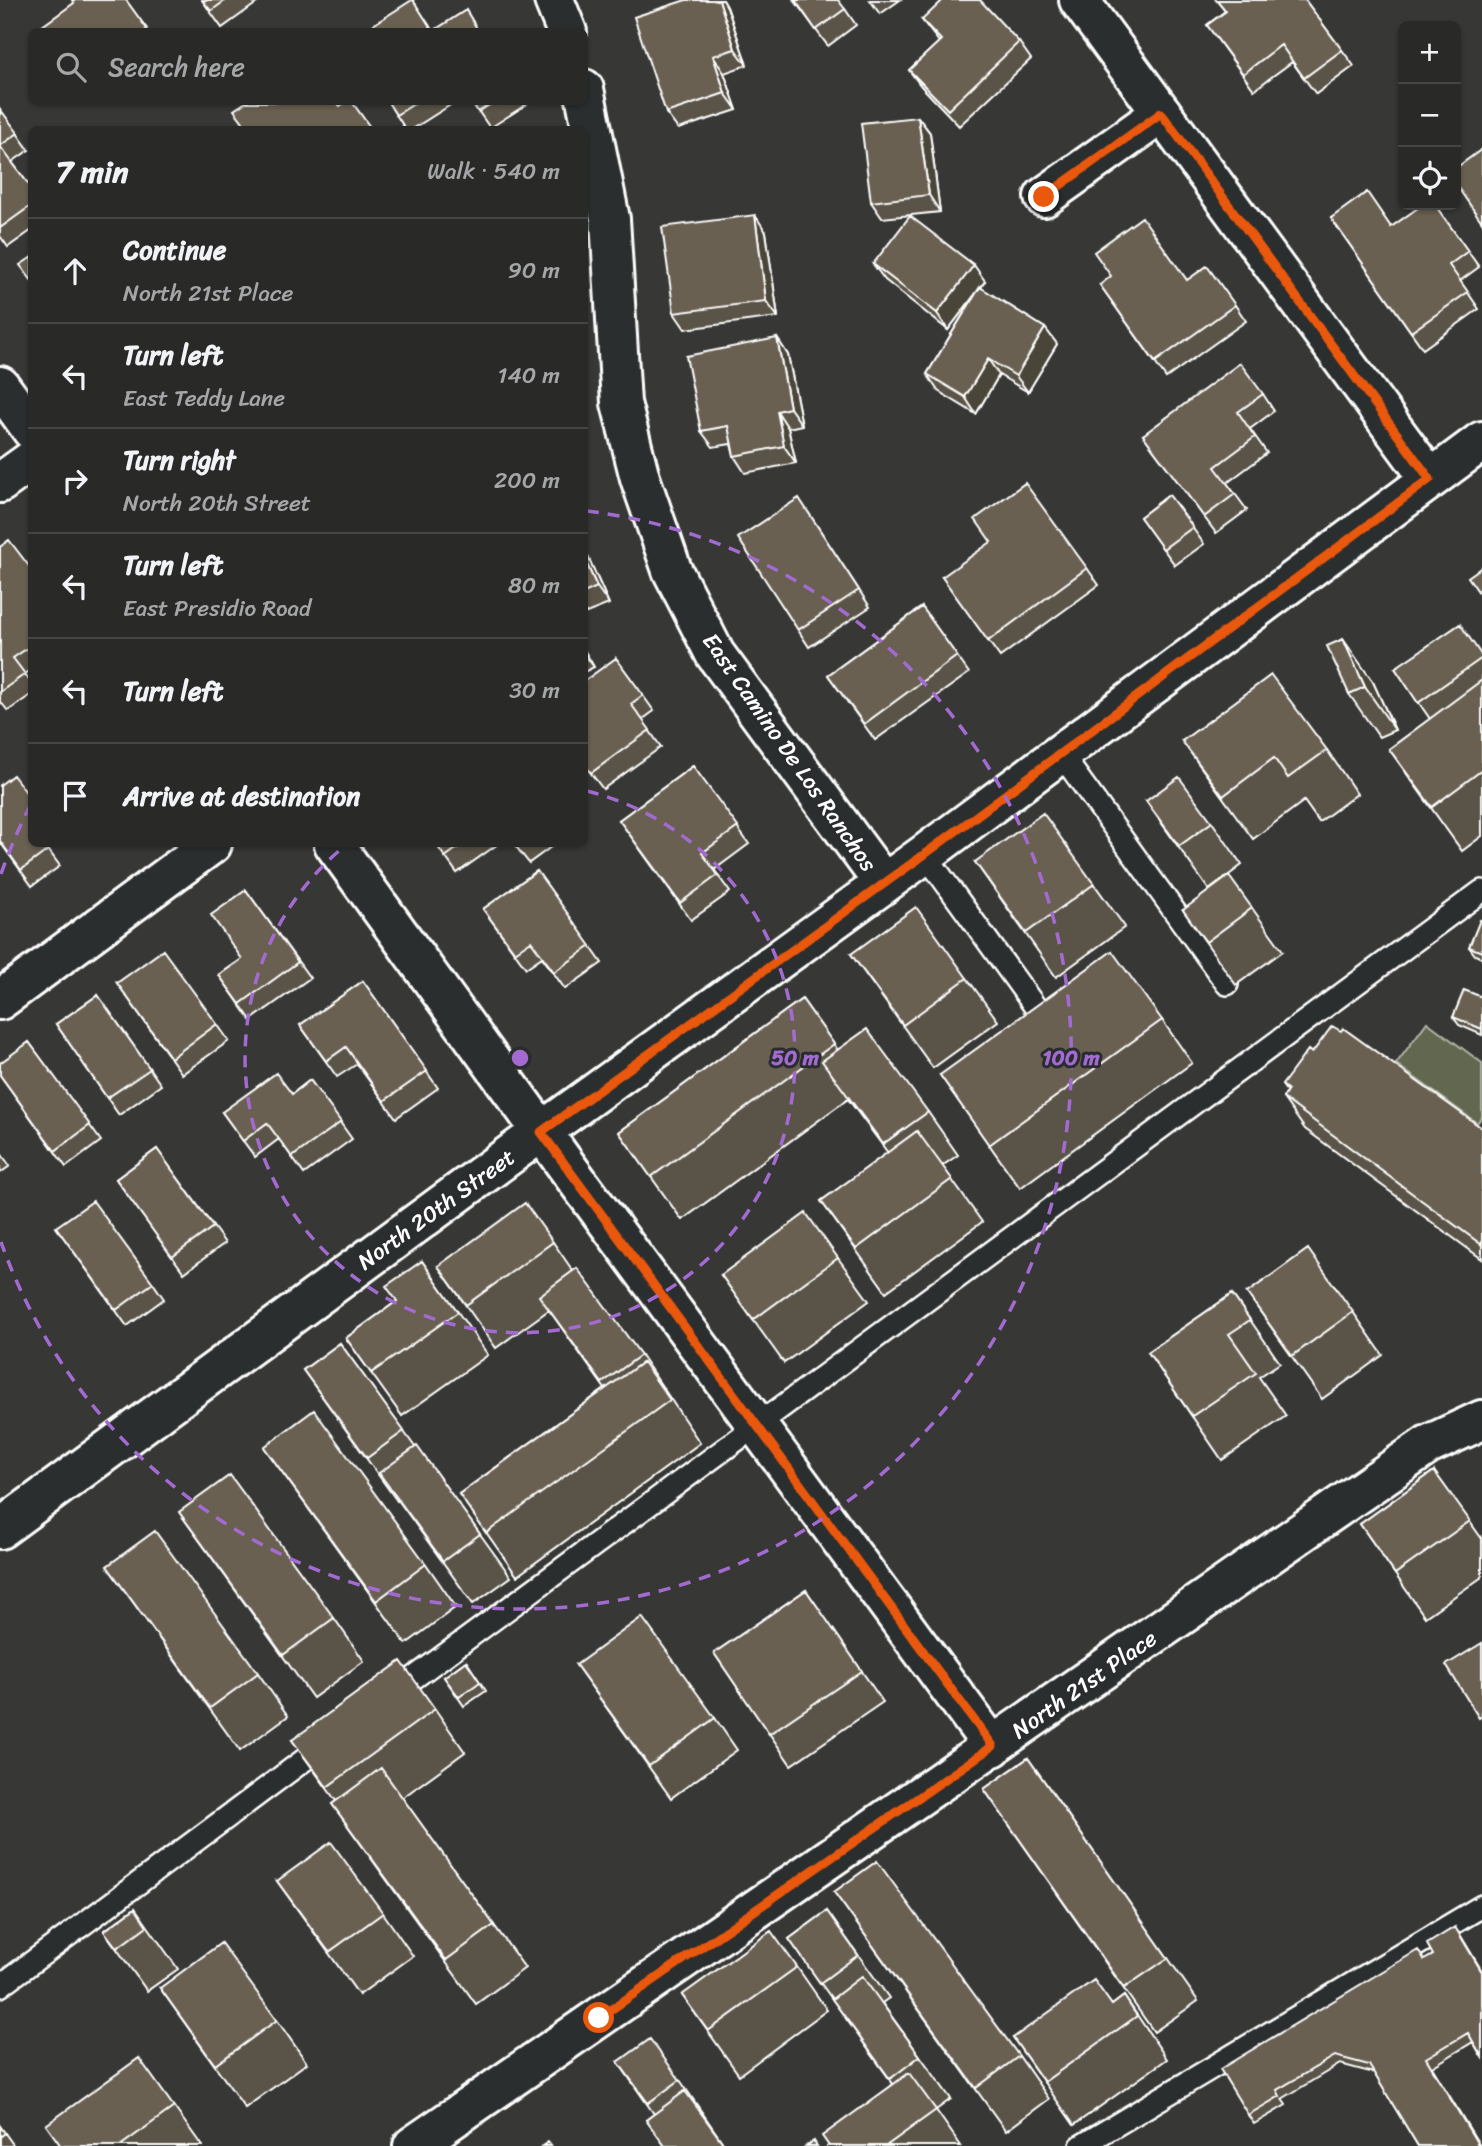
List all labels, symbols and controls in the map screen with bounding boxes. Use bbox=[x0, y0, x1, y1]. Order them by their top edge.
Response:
map controls bbox=[1398, 21, 1461, 210]
button: + bbox=[1398, 21, 1461, 84]
search box bbox=[28, 28, 588, 105]
text: Search here bbox=[108, 44, 245, 90]
icon: search bbox=[52, 48, 90, 86]
button: − bbox=[1398, 84, 1461, 147]
text: 7 min bbox=[56, 145, 128, 199]
button: locate bbox=[1398, 147, 1461, 210]
text: Walk · 540 m bbox=[427, 151, 560, 192]
route end bbox=[1028, 181, 1059, 212]
text: Continue bbox=[123, 227, 226, 273]
text: 90 m bbox=[508, 250, 560, 291]
icon: ahead bbox=[56, 252, 94, 290]
text: North 21st Place bbox=[123, 273, 293, 314]
text: Turn left bbox=[123, 332, 223, 378]
text: 140 m bbox=[498, 355, 560, 396]
icon: left bbox=[56, 357, 94, 395]
text: East Teddy Lane bbox=[123, 378, 285, 419]
text: Turn right bbox=[123, 437, 236, 483]
text: 200 m bbox=[494, 460, 560, 501]
icon: right bbox=[56, 462, 94, 500]
text: North 20th Street bbox=[123, 483, 311, 524]
text: Turn left bbox=[123, 542, 223, 588]
text: 80 m bbox=[508, 565, 560, 606]
icon: left bbox=[56, 567, 94, 605]
text: East Presidio Road bbox=[123, 588, 311, 629]
street label: East Camino De Los Ranchos bbox=[691, 624, 888, 881]
text: Turn left bbox=[123, 668, 223, 714]
text: 30 m bbox=[509, 670, 560, 711]
icon: left bbox=[56, 672, 94, 710]
text: Arrive at destination bbox=[123, 773, 360, 819]
icon: arrive bbox=[56, 777, 94, 815]
text: 50 m bbox=[771, 1039, 820, 1077]
text: 100 m bbox=[1042, 1039, 1100, 1077]
centre of rings bbox=[508, 1046, 532, 1070]
street label: North 20th Street bbox=[348, 1138, 524, 1281]
street label: North 21st Place bbox=[1003, 1619, 1166, 1750]
route start bbox=[583, 2002, 614, 2033]

